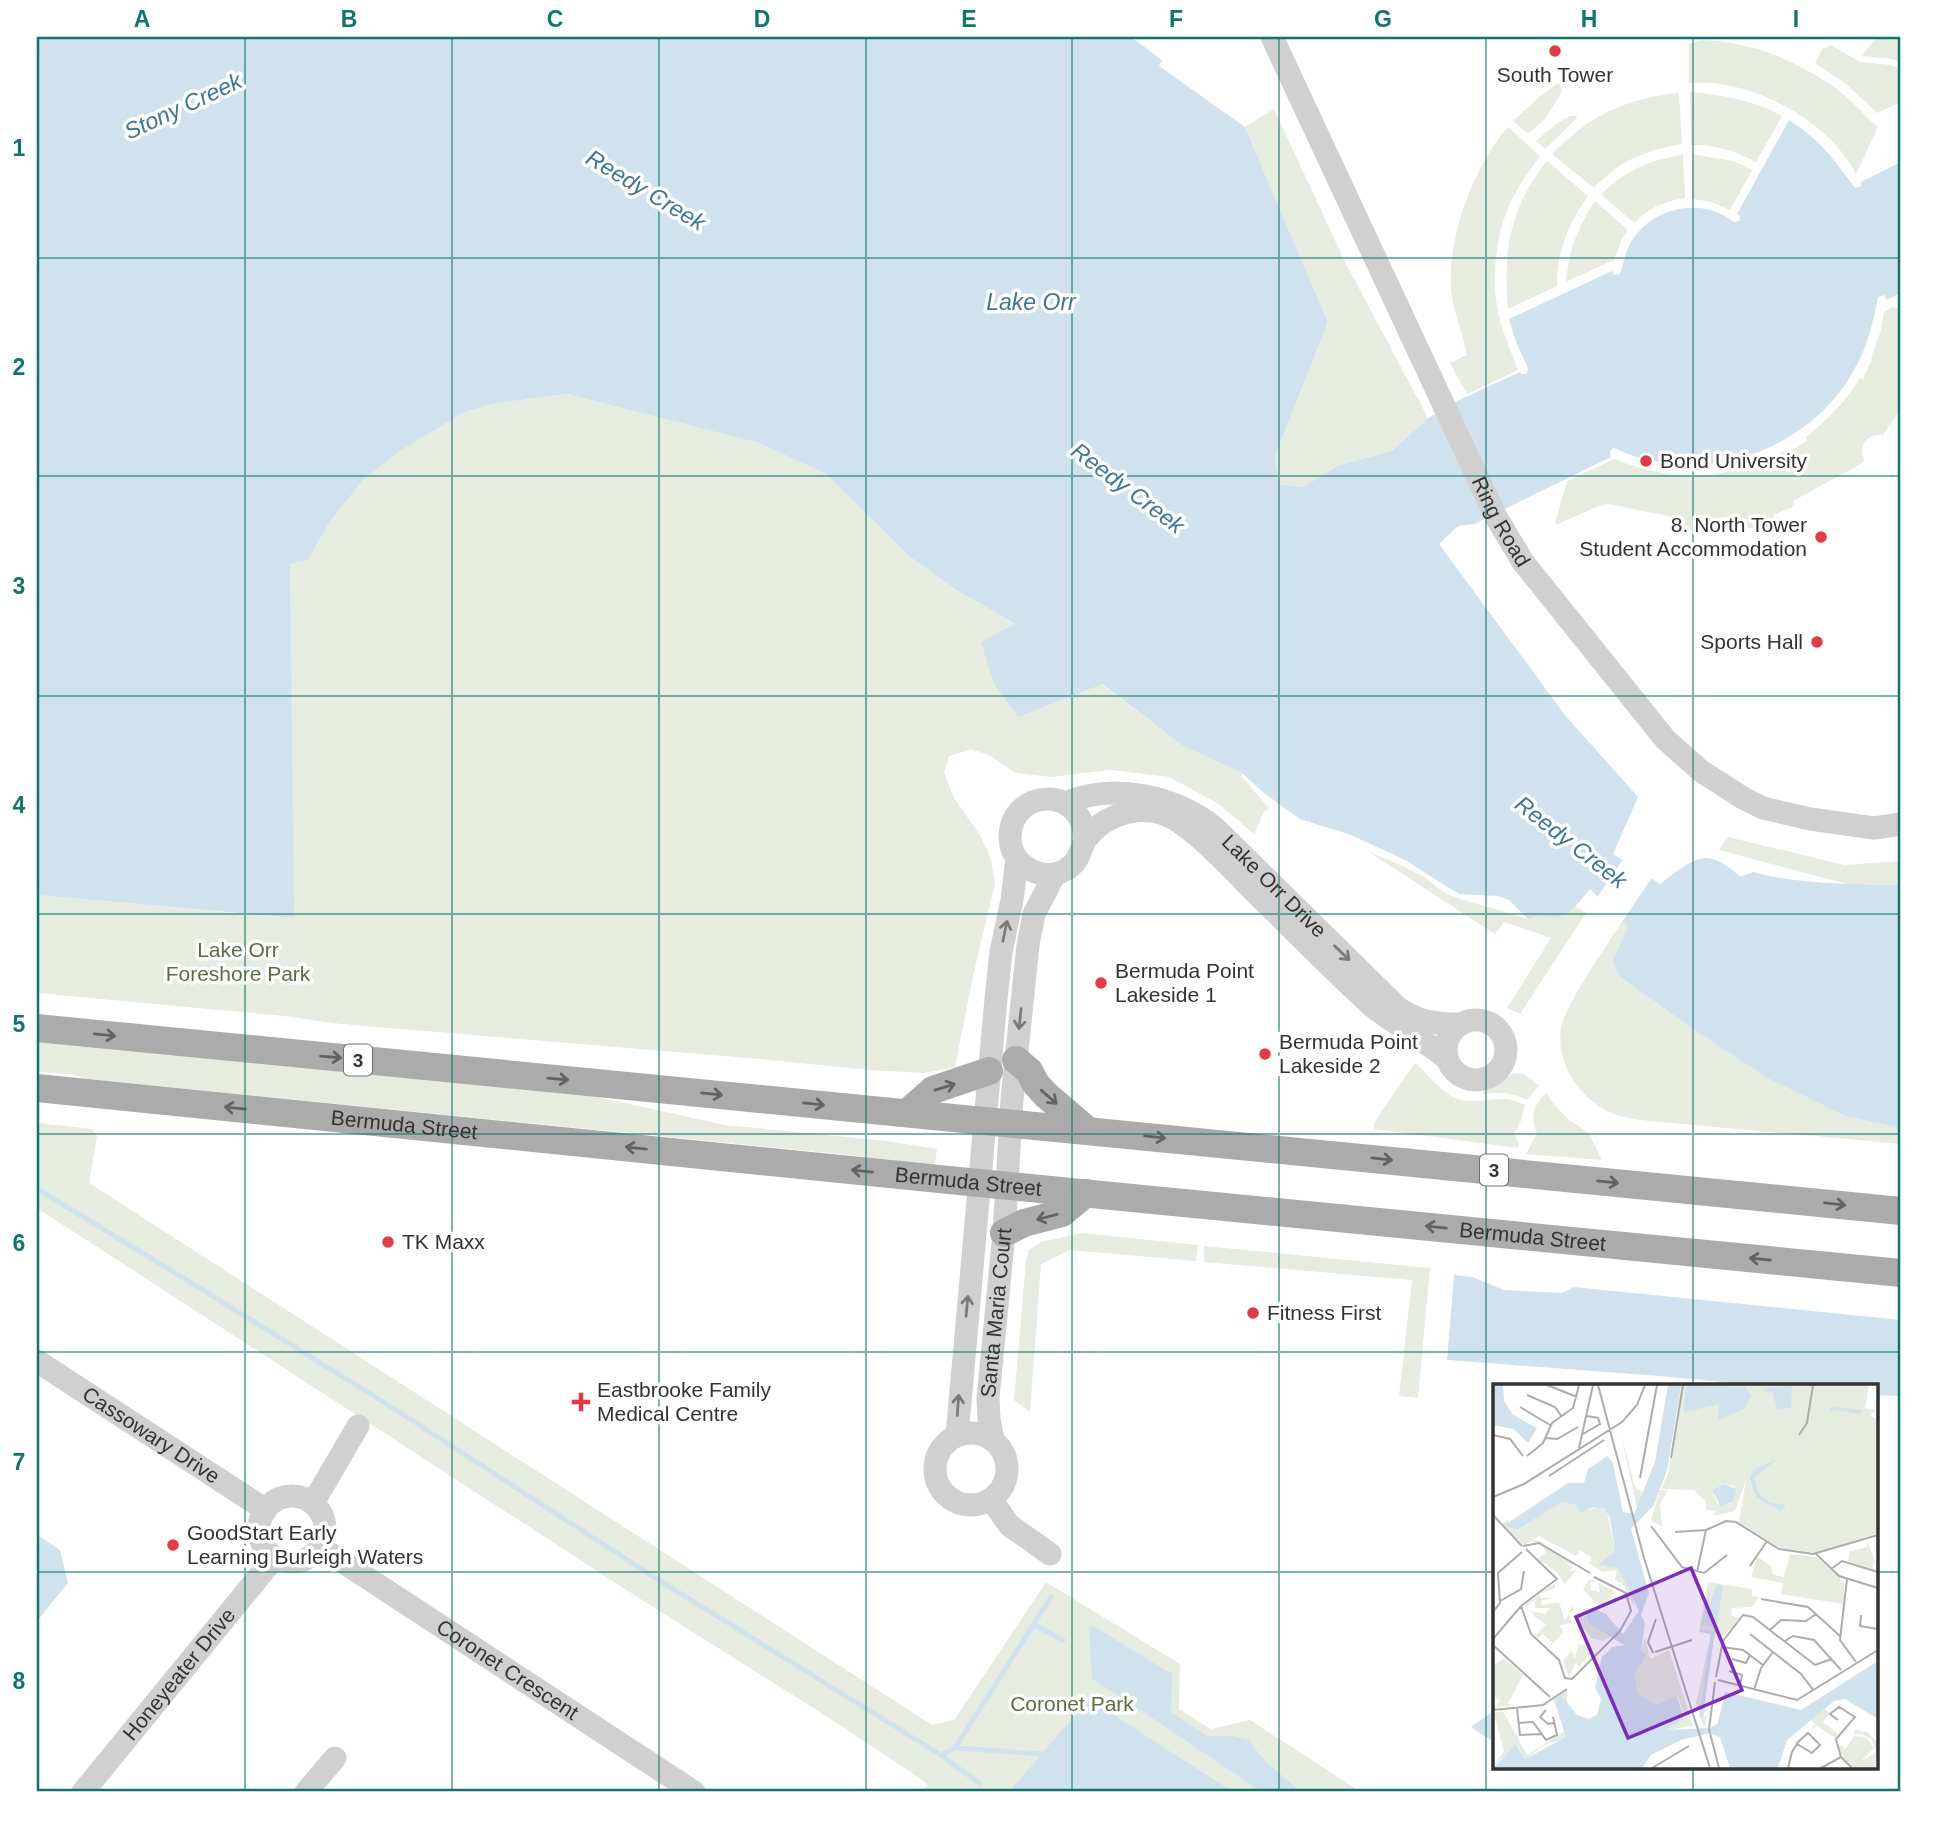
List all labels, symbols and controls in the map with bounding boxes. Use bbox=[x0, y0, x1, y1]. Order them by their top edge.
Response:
text: A bbox=[134, 6, 150, 32]
text: B bbox=[341, 6, 357, 32]
text: C bbox=[547, 6, 563, 32]
text: D bbox=[754, 6, 770, 32]
text: E bbox=[961, 6, 977, 32]
text: F bbox=[1169, 6, 1183, 32]
text: G bbox=[1374, 6, 1392, 32]
text: H bbox=[1581, 6, 1597, 32]
text: I bbox=[1793, 6, 1799, 32]
marker: South Tower bbox=[1547, 43, 1563, 59]
place label: South Tower bbox=[1497, 63, 1613, 86]
water label: Stony Creek bbox=[120, 67, 247, 145]
text: 1 bbox=[13, 135, 26, 161]
water label: Reedy Creek bbox=[582, 144, 712, 236]
water label: Lake Orr bbox=[986, 289, 1077, 315]
text: 2 bbox=[13, 354, 25, 380]
water label: Reedy Creek bbox=[1067, 437, 1191, 540]
place label: Bond University bbox=[1660, 449, 1808, 472]
marker: Bond University bbox=[1638, 453, 1654, 469]
street label: Ring Road bbox=[1468, 473, 1535, 571]
place label: 8. North Tower Student Accommodation bbox=[1579, 513, 1807, 560]
marker: 8. North Tower Student Accommodation bbox=[1813, 529, 1829, 545]
text: 3 bbox=[13, 573, 25, 599]
place label: Sports Hall bbox=[1700, 630, 1803, 653]
marker: Sports Hall bbox=[1809, 634, 1825, 650]
water label: Reedy Creek bbox=[1510, 790, 1633, 894]
text: 4 bbox=[13, 792, 26, 818]
street label: Lake Orr Drive bbox=[1218, 830, 1331, 942]
one-way arrow bbox=[998, 920, 1012, 943]
park label: Lake Orr Foreshore Park bbox=[166, 938, 311, 985]
one-way arrow bbox=[1333, 945, 1350, 962]
place label: Bermuda Point Lakeside 1 bbox=[1115, 959, 1254, 1006]
marker: Bermuda Point Lakeside 1 bbox=[1093, 975, 1109, 991]
one-way arrow bbox=[1013, 1008, 1026, 1030]
text: 5 bbox=[13, 1011, 26, 1037]
one-way arrow bbox=[93, 1029, 115, 1042]
place label: Bermuda Point Lakeside 2 bbox=[1279, 1030, 1418, 1077]
road number: 3 bbox=[344, 1044, 372, 1076]
marker: Bermuda Point Lakeside 2 bbox=[1257, 1046, 1273, 1062]
one-way arrow bbox=[319, 1051, 342, 1064]
one-way arrow bbox=[546, 1073, 568, 1086]
one-way arrow bbox=[933, 1080, 955, 1093]
one-way arrow bbox=[700, 1088, 723, 1101]
one-way arrow bbox=[1040, 1089, 1058, 1105]
one-way arrow bbox=[802, 1098, 825, 1111]
one-way arrow bbox=[224, 1102, 247, 1115]
street label: Bermuda Street bbox=[330, 1106, 479, 1143]
one-way arrow bbox=[1144, 1131, 1166, 1144]
one-way arrow bbox=[625, 1141, 647, 1154]
one-way arrow bbox=[1370, 1153, 1393, 1166]
road number: 3 bbox=[1480, 1154, 1508, 1186]
street label: Bermuda Street bbox=[894, 1163, 1043, 1200]
one-way arrow bbox=[851, 1164, 874, 1177]
one-way arrow bbox=[1596, 1175, 1619, 1188]
one-way arrow bbox=[1823, 1198, 1845, 1211]
one-way arrow bbox=[1036, 1211, 1059, 1224]
street label: Bermuda Street bbox=[1458, 1218, 1607, 1255]
one-way arrow bbox=[1425, 1220, 1448, 1233]
street label: Santa Maria Court bbox=[976, 1227, 1015, 1399]
text: 6 bbox=[13, 1230, 25, 1256]
place label: TK Maxx bbox=[402, 1230, 485, 1253]
marker: TK Maxx bbox=[380, 1234, 396, 1250]
one-way arrow bbox=[1749, 1252, 1772, 1265]
one-way arrow bbox=[961, 1295, 974, 1318]
place label: Fitness First bbox=[1267, 1301, 1382, 1324]
marker: Fitness First bbox=[1245, 1305, 1261, 1321]
place label: Eastbrooke Family Medical Centre bbox=[597, 1378, 771, 1425]
street label: Cassowary Drive bbox=[78, 1382, 224, 1488]
inset map bbox=[1493, 1384, 1878, 1770]
marker: Eastbrooke Family Medical Centre bbox=[571, 1392, 591, 1412]
one-way arrow bbox=[952, 1394, 965, 1417]
text: 7 bbox=[13, 1449, 25, 1475]
place label: GoodStart Early Learning Burleigh Waters bbox=[187, 1521, 423, 1568]
marker: GoodStart Early Learning Burleigh Waters bbox=[165, 1537, 181, 1553]
street label: Honeyeater Drive bbox=[118, 1603, 239, 1745]
street label: Coronet Crescent bbox=[432, 1615, 583, 1724]
text: 8 bbox=[13, 1668, 26, 1694]
park label: Coronet Park bbox=[1010, 1692, 1134, 1715]

